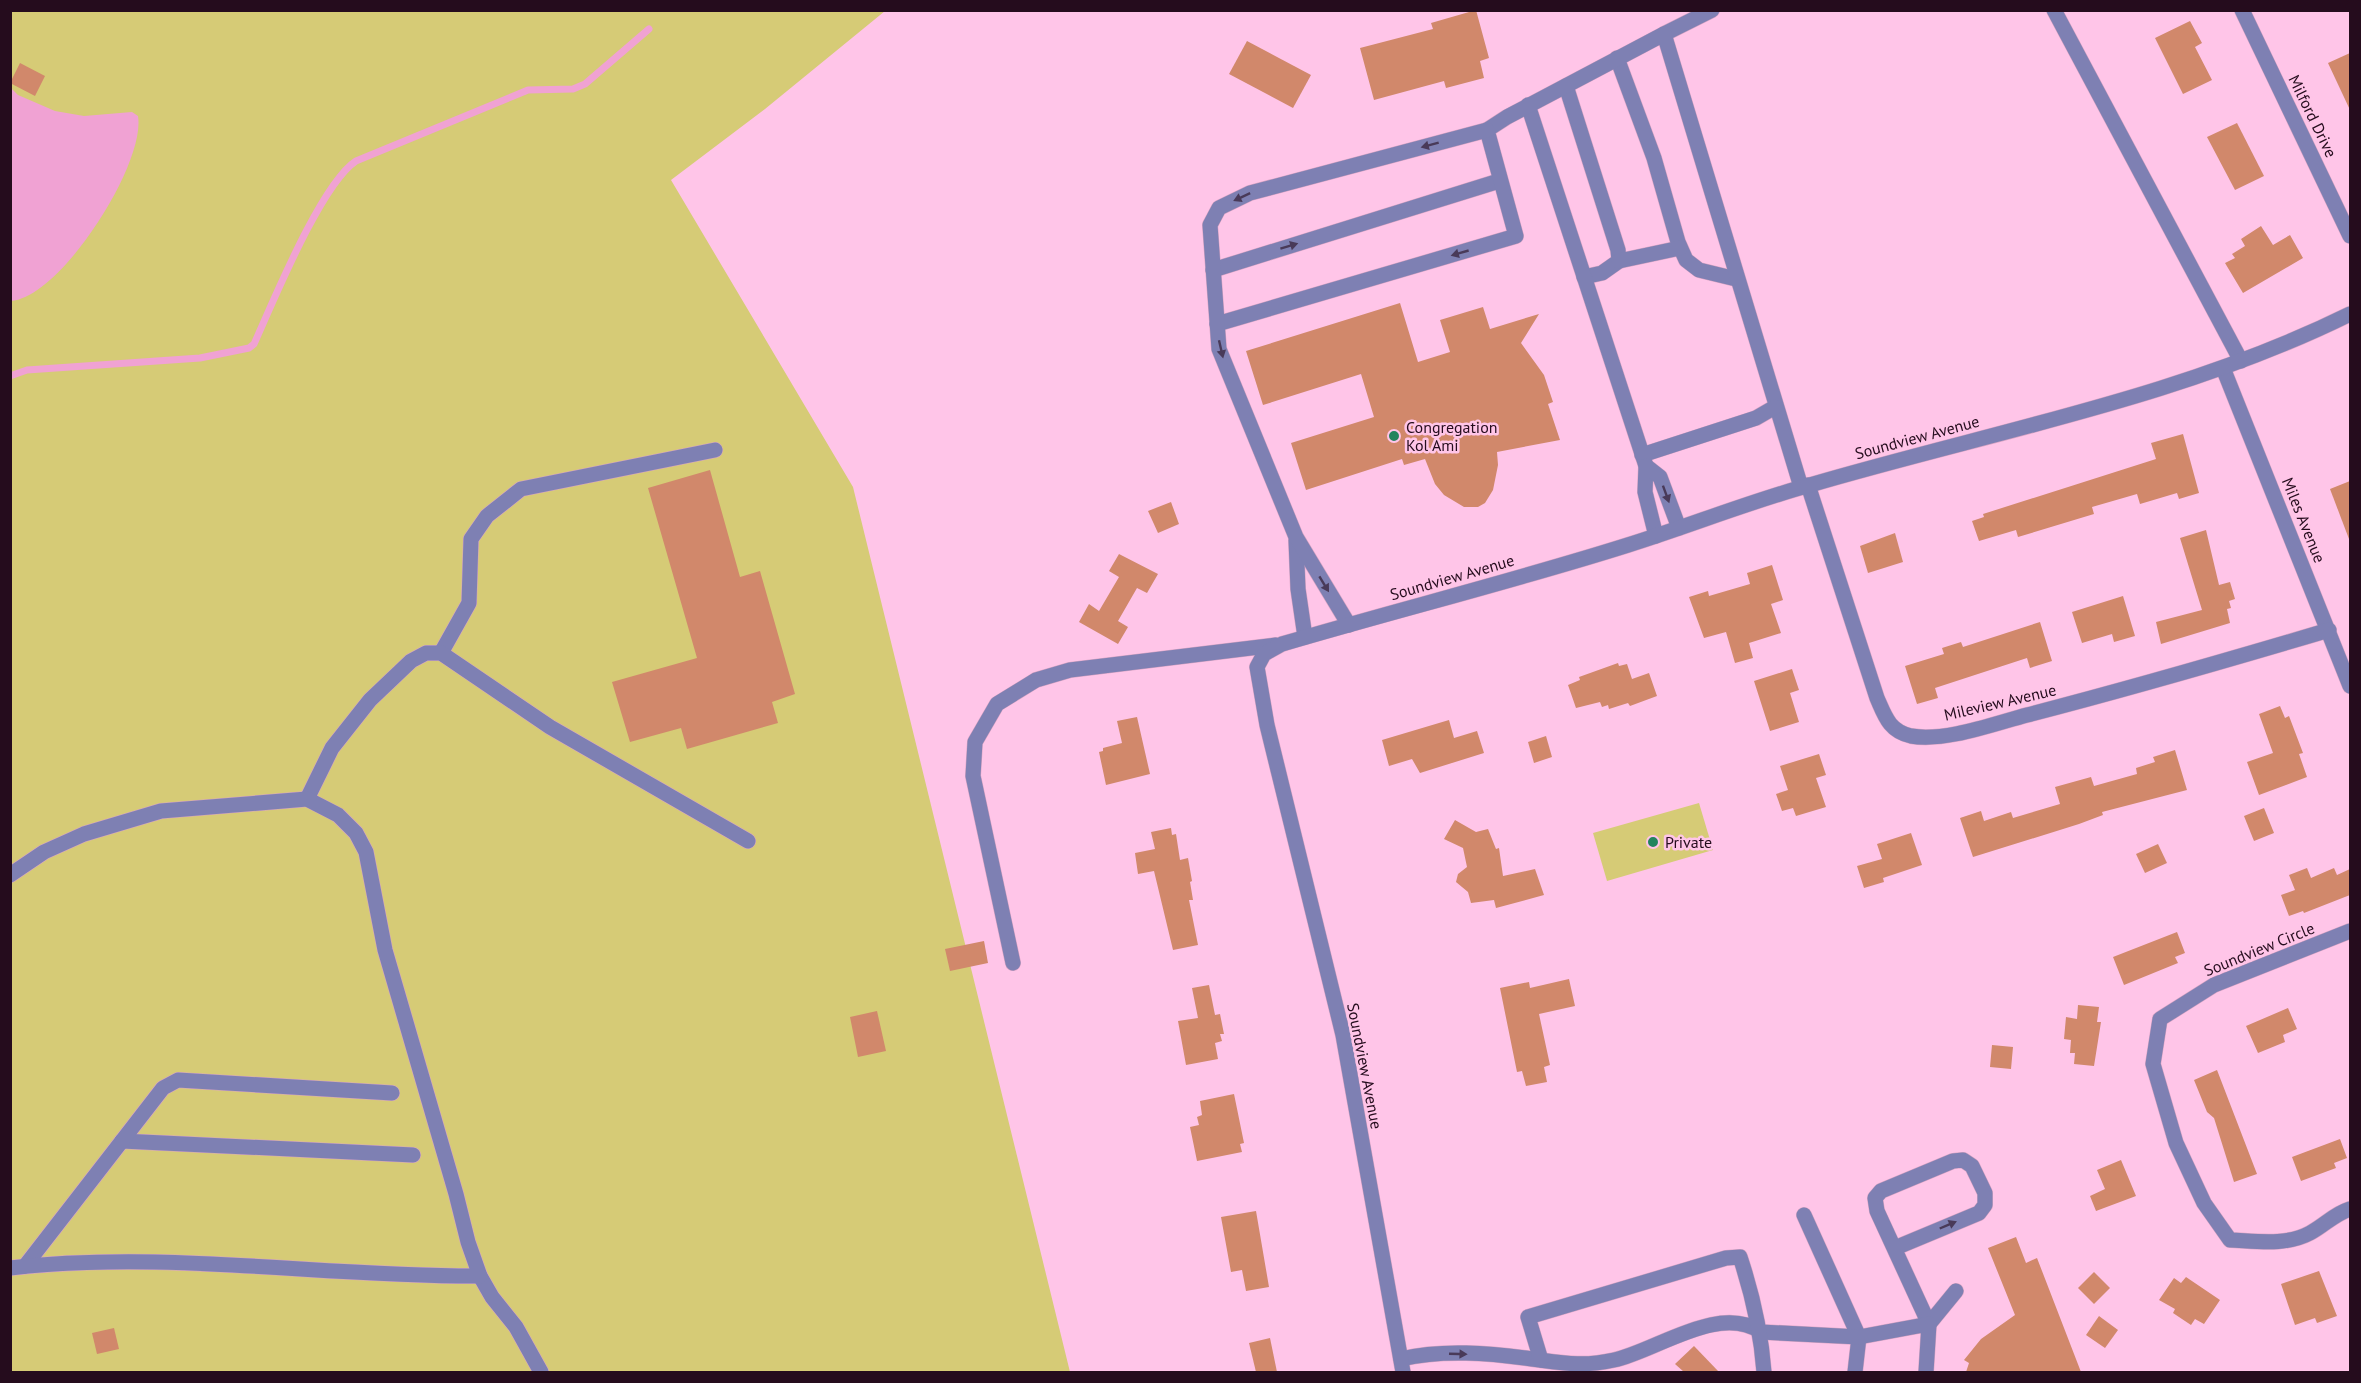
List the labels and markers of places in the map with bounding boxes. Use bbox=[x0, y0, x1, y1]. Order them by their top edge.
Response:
place label: Congregation Kol Ami bbox=[1406, 417, 1497, 455]
marker: Congregation Kol Ami bbox=[1387, 429, 1401, 443]
place label: Private bbox=[1665, 832, 1712, 852]
marker: Private bbox=[1646, 835, 1660, 849]

